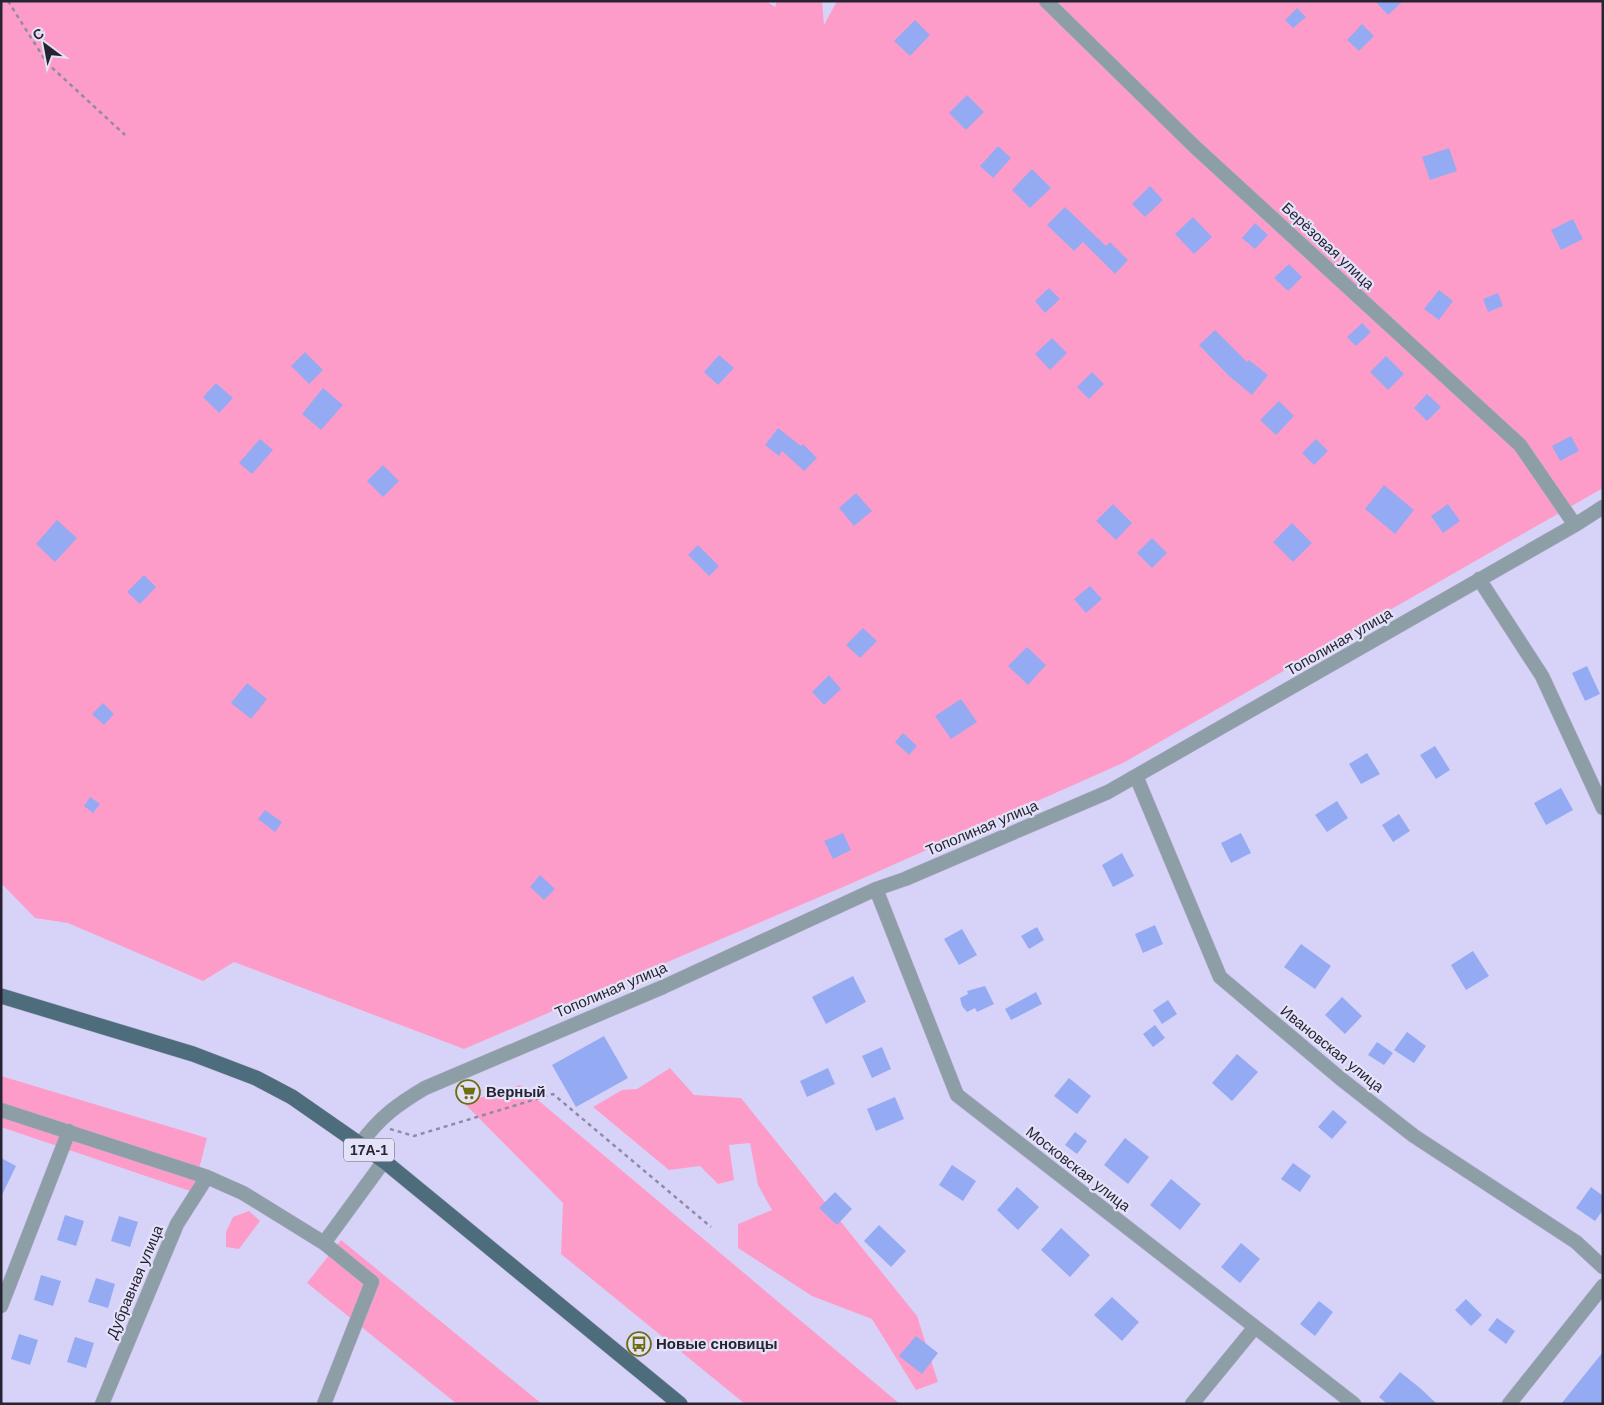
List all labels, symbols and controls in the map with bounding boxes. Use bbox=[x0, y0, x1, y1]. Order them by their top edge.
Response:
north arrow bbox=[20, 20, 70, 70]
text: С bbox=[30, 25, 47, 43]
street label: Берёзовая улица bbox=[1279, 199, 1378, 293]
street label: Тополиная улица bbox=[1283, 604, 1395, 679]
street label: Тополиная улица bbox=[923, 796, 1041, 859]
street label: Тополиная улица bbox=[552, 958, 670, 1021]
street label: Ивановская улица bbox=[1277, 1002, 1388, 1096]
supermarket icon: Верный bbox=[455, 1079, 481, 1105]
place label: Верный bbox=[486, 1083, 545, 1100]
street label: Московская улица bbox=[1023, 1123, 1134, 1215]
road number: 17А-1 bbox=[344, 1138, 394, 1162]
street label: Дубравная улица bbox=[103, 1222, 166, 1341]
bus stop icon: Новые сновицы bbox=[626, 1331, 652, 1357]
place label: Новые сновицы bbox=[656, 1335, 778, 1352]

